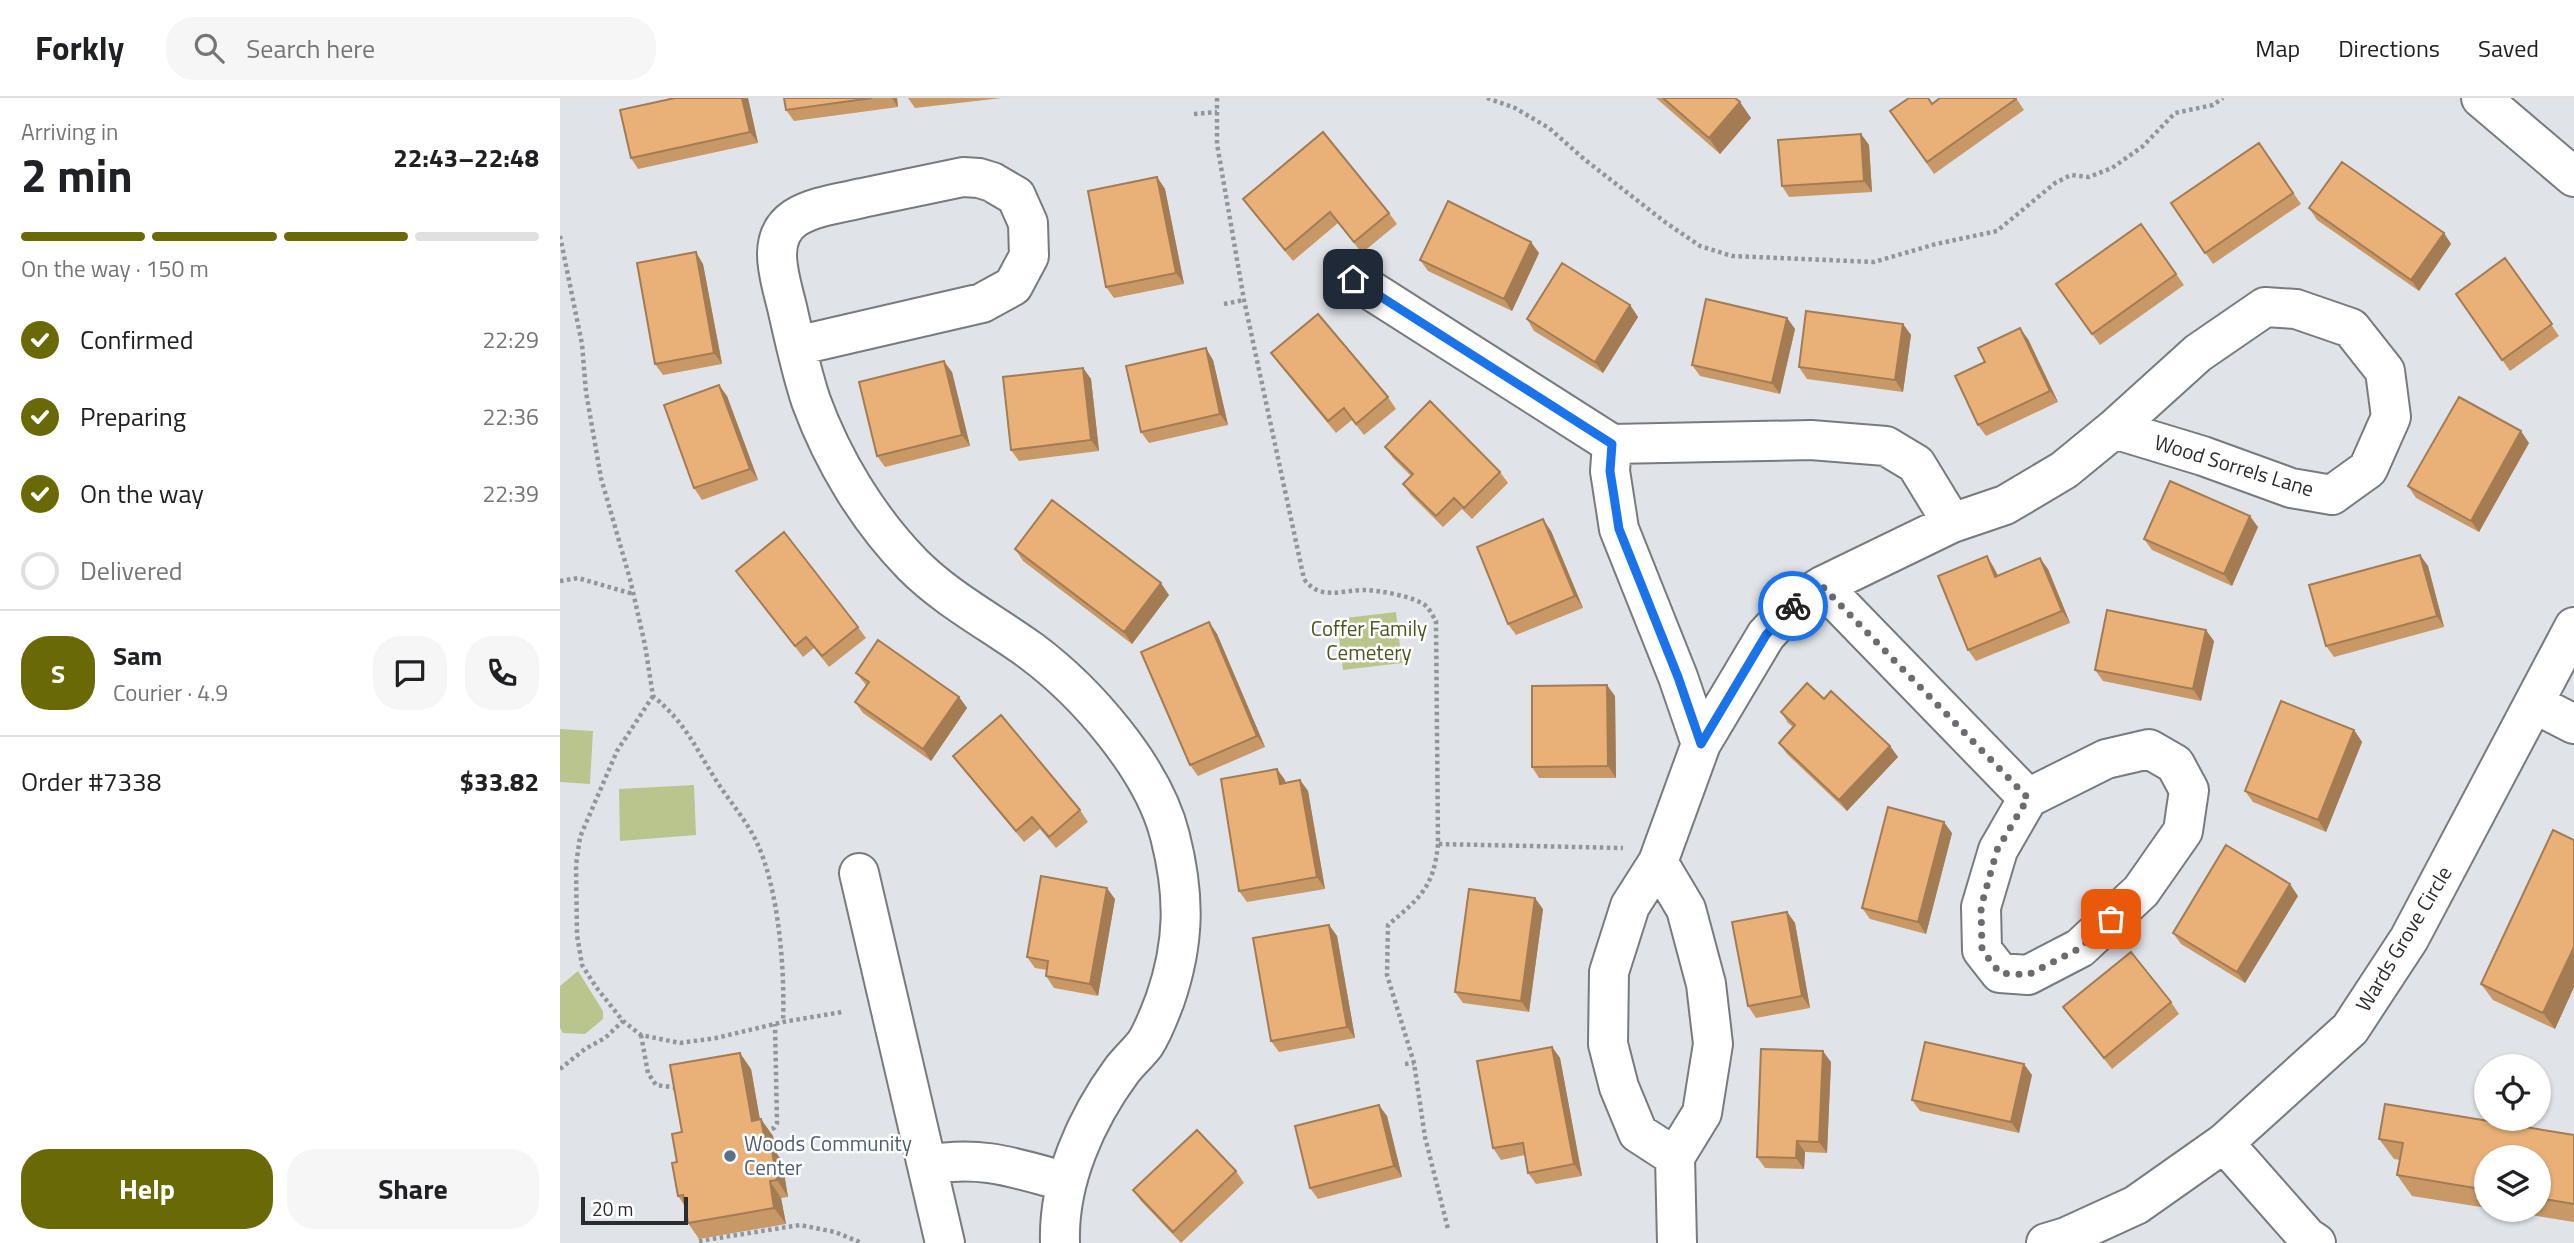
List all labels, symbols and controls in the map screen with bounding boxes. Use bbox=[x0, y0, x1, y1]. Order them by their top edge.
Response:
search box bbox=[166, 17, 656, 80]
text: Forkly bbox=[35, 23, 124, 73]
icon: search bbox=[190, 29, 228, 67]
text: Search here bbox=[246, 29, 375, 68]
text: Map bbox=[2255, 30, 2300, 66]
text: Directions bbox=[2338, 30, 2440, 66]
text: Saved bbox=[2478, 30, 2539, 66]
text: Arriving in bbox=[21, 114, 118, 149]
text: 22:43–22:48 bbox=[393, 138, 539, 177]
text: 2 min bbox=[21, 140, 133, 210]
pin bbox=[1323, 249, 1383, 309]
text: On the way · 150 m bbox=[21, 251, 209, 286]
icon: home bbox=[1334, 260, 1372, 298]
text: Confirmed bbox=[80, 320, 194, 359]
icon: check bbox=[21, 321, 59, 359]
text: 22:29 bbox=[482, 322, 539, 357]
text: Preparing bbox=[80, 397, 186, 436]
icon: check bbox=[21, 398, 59, 436]
text: 22:36 bbox=[482, 399, 539, 434]
street label: Wood Sorrels Lane bbox=[2151, 426, 2318, 504]
text: On the way bbox=[80, 474, 204, 513]
icon: check bbox=[21, 475, 59, 513]
text: 22:39 bbox=[482, 476, 539, 511]
text: Delivered bbox=[80, 551, 183, 590]
courier bbox=[1758, 571, 1828, 641]
icon: bike bbox=[1774, 587, 1812, 625]
park label: Coffer Family Cemetery bbox=[1311, 612, 1427, 668]
text: Sam bbox=[113, 636, 162, 675]
button: chat bbox=[373, 636, 447, 710]
button: phone bbox=[465, 636, 539, 710]
text: S bbox=[51, 654, 65, 693]
text: Courier · 4.9 bbox=[113, 675, 228, 710]
text: Order #7338 bbox=[21, 762, 161, 801]
text: $33.82 bbox=[460, 762, 539, 801]
street label: Wards Grove Circle bbox=[2347, 860, 2459, 1017]
pin bbox=[2081, 889, 2141, 949]
icon: bag bbox=[2092, 900, 2130, 938]
map controls bbox=[2474, 1054, 2551, 1222]
button: locate bbox=[2474, 1054, 2551, 1131]
place label: Woods Community Center bbox=[744, 1127, 912, 1183]
button: layers bbox=[2474, 1145, 2551, 1222]
marker: Woods Community Center bbox=[722, 1148, 738, 1164]
button: Help bbox=[21, 1149, 273, 1229]
button: Share bbox=[287, 1149, 539, 1229]
scale bar bbox=[581, 1194, 688, 1226]
text: 20 m bbox=[592, 1194, 633, 1223]

